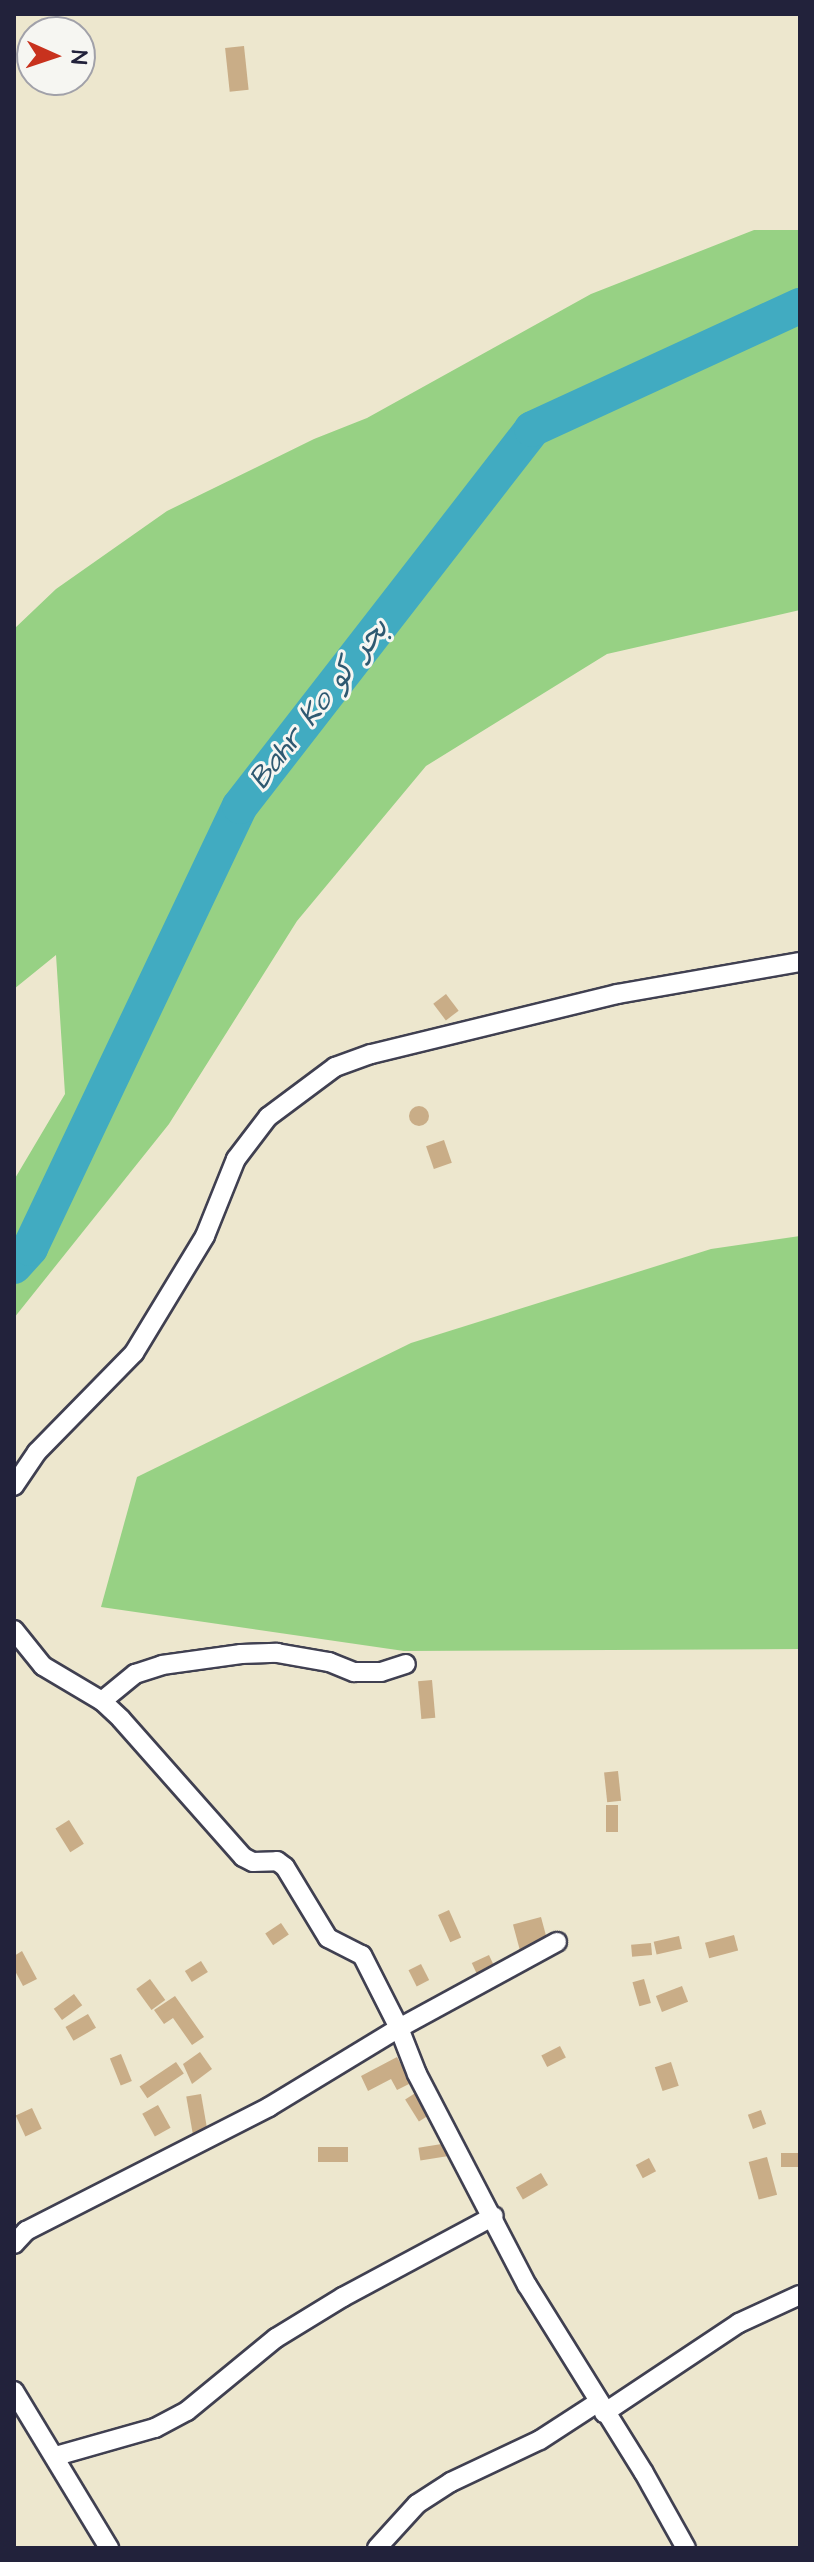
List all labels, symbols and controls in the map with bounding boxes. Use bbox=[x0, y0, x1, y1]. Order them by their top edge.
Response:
north arrow bbox=[16, 16, 96, 96]
text: N bbox=[63, 49, 94, 65]
water label: Bahr Ko بحر كو bbox=[241, 612, 397, 796]

